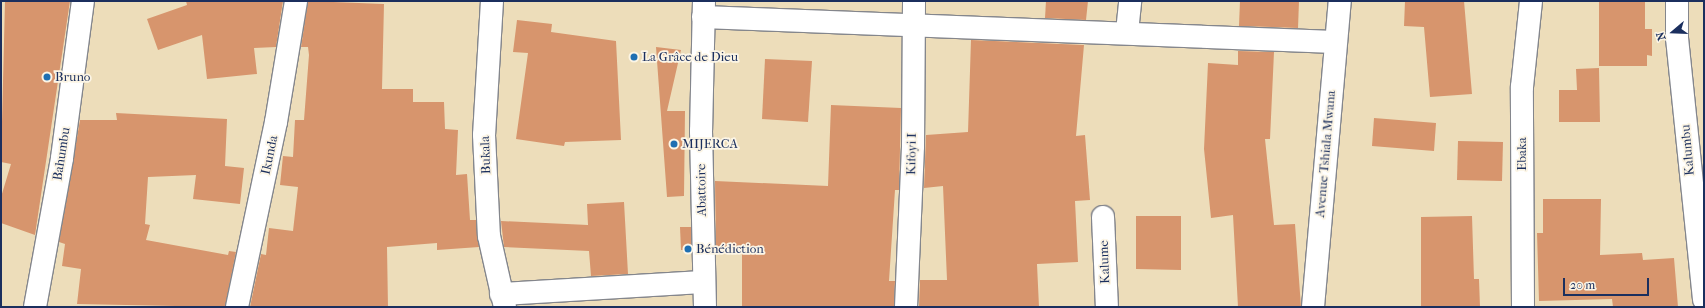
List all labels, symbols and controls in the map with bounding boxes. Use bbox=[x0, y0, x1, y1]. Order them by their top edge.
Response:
north arrow bbox=[1653, 12, 1693, 52]
text: N bbox=[1654, 30, 1669, 42]
place label: La Grâce de Dieu bbox=[642, 49, 738, 65]
marker: La Grâce de Dieu bbox=[629, 52, 639, 62]
place label: Bruno bbox=[55, 69, 90, 85]
marker: Bruno bbox=[42, 72, 52, 82]
street label: Avenue Tshiala Mwana bbox=[1313, 90, 1339, 218]
street label: Kalumbu bbox=[1678, 124, 1698, 176]
street label: Bahumbu bbox=[50, 126, 74, 182]
street label: Kifoyi I bbox=[904, 133, 920, 175]
street label: Ikunda bbox=[258, 134, 282, 176]
street label: Bukala bbox=[478, 136, 494, 174]
place label: MIJERCA bbox=[682, 136, 738, 152]
street label: Ebaka bbox=[1514, 137, 1530, 171]
marker: MIJERCA bbox=[669, 139, 679, 149]
street label: Abattoire bbox=[694, 163, 710, 217]
street label: Kalume bbox=[1096, 240, 1114, 284]
place label: Bénédiction bbox=[696, 241, 764, 257]
marker: Bénédiction bbox=[683, 244, 693, 254]
scale bar bbox=[1565, 270, 1651, 296]
text: 20 m bbox=[1570, 278, 1595, 292]

